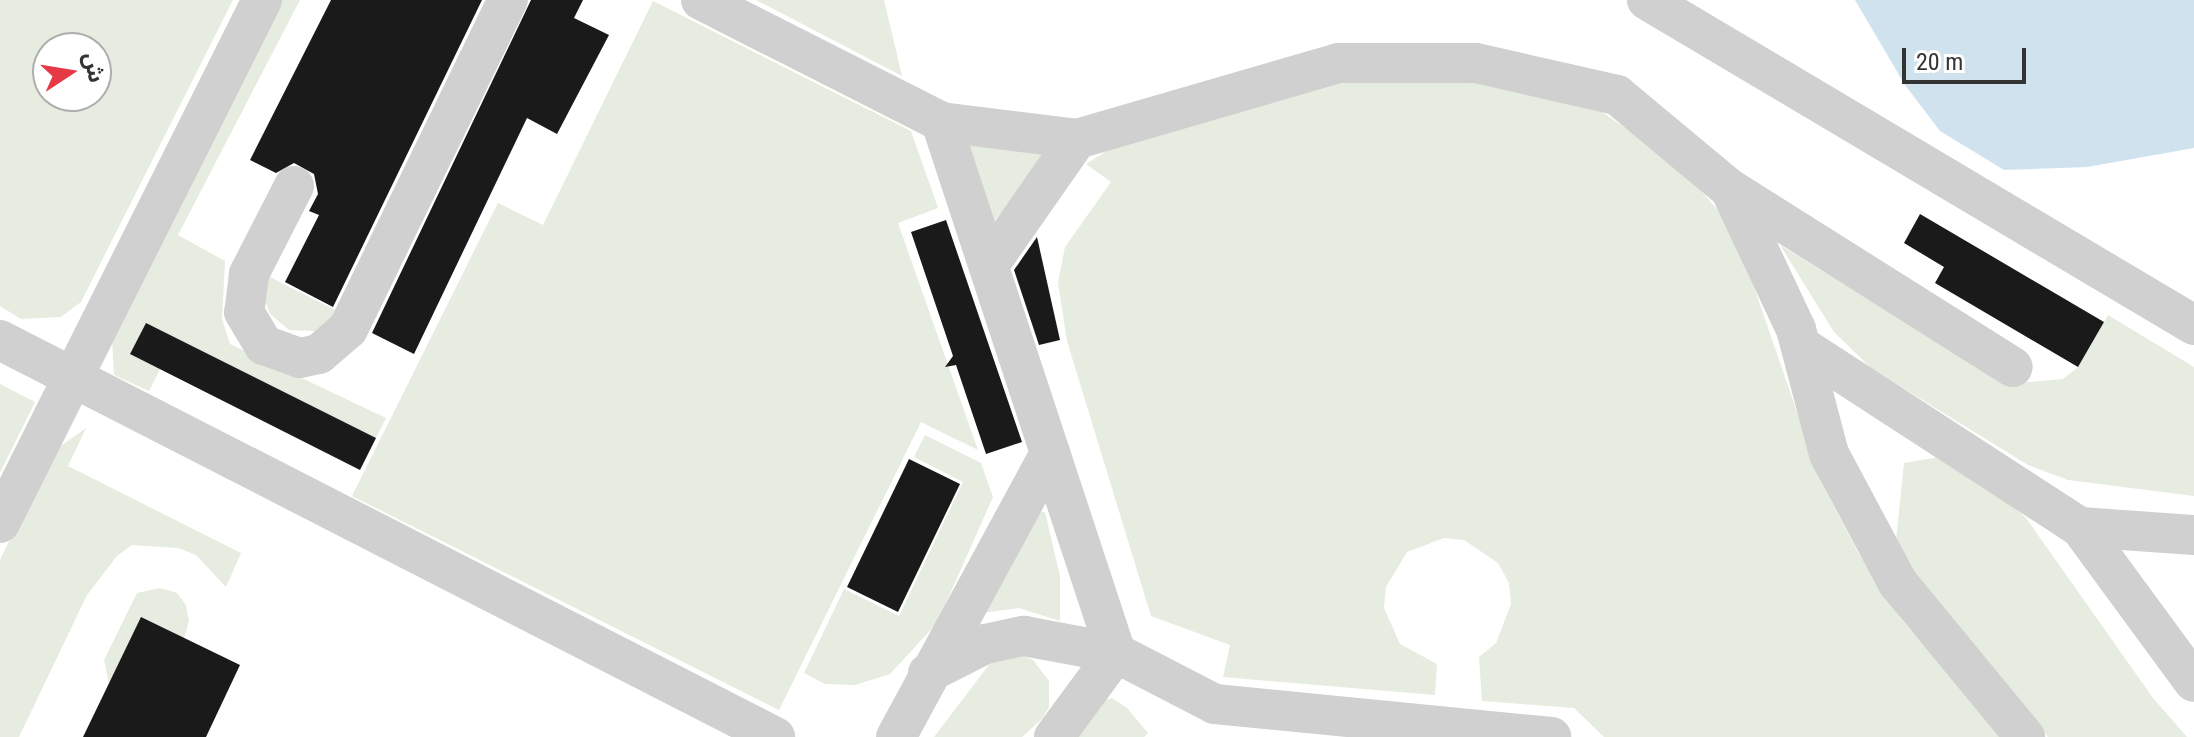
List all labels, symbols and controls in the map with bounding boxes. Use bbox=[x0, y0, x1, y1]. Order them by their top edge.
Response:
north arrow bbox=[32, 32, 112, 112]
scale bar bbox=[1906, 32, 2030, 82]
text: 20 m bbox=[1916, 48, 1963, 76]
text: ش bbox=[79, 50, 109, 85]

